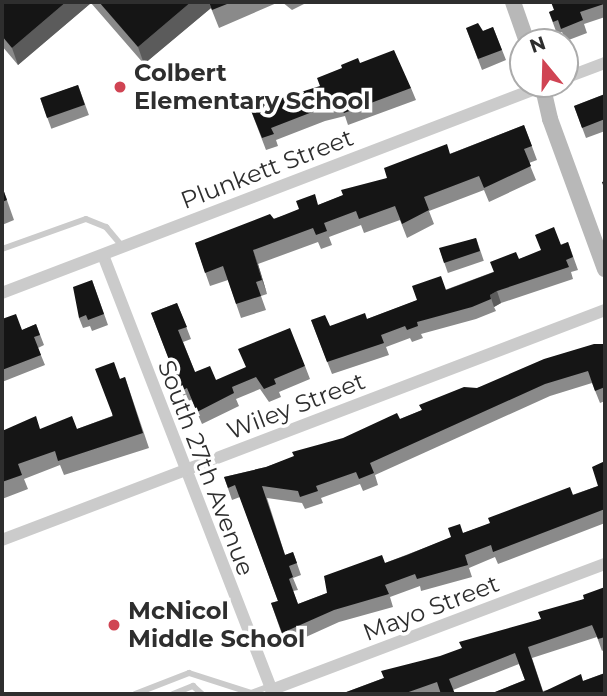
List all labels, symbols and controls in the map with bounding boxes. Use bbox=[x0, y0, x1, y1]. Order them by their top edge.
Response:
north arrow bbox=[509, 28, 579, 98]
text: N bbox=[527, 31, 549, 58]
place label: Colbert Elementary School bbox=[134, 59, 371, 115]
marker: Colbert Elementary School bbox=[112, 79, 128, 95]
street label: Plunkett Street bbox=[177, 123, 357, 215]
street label: South 27th Avenue bbox=[152, 356, 260, 580]
street label: Wiley Street bbox=[223, 367, 369, 445]
street label: Mayo Street bbox=[359, 569, 503, 647]
place label: McNicol Middle School bbox=[128, 597, 305, 653]
marker: McNicol Middle School bbox=[106, 617, 122, 633]

